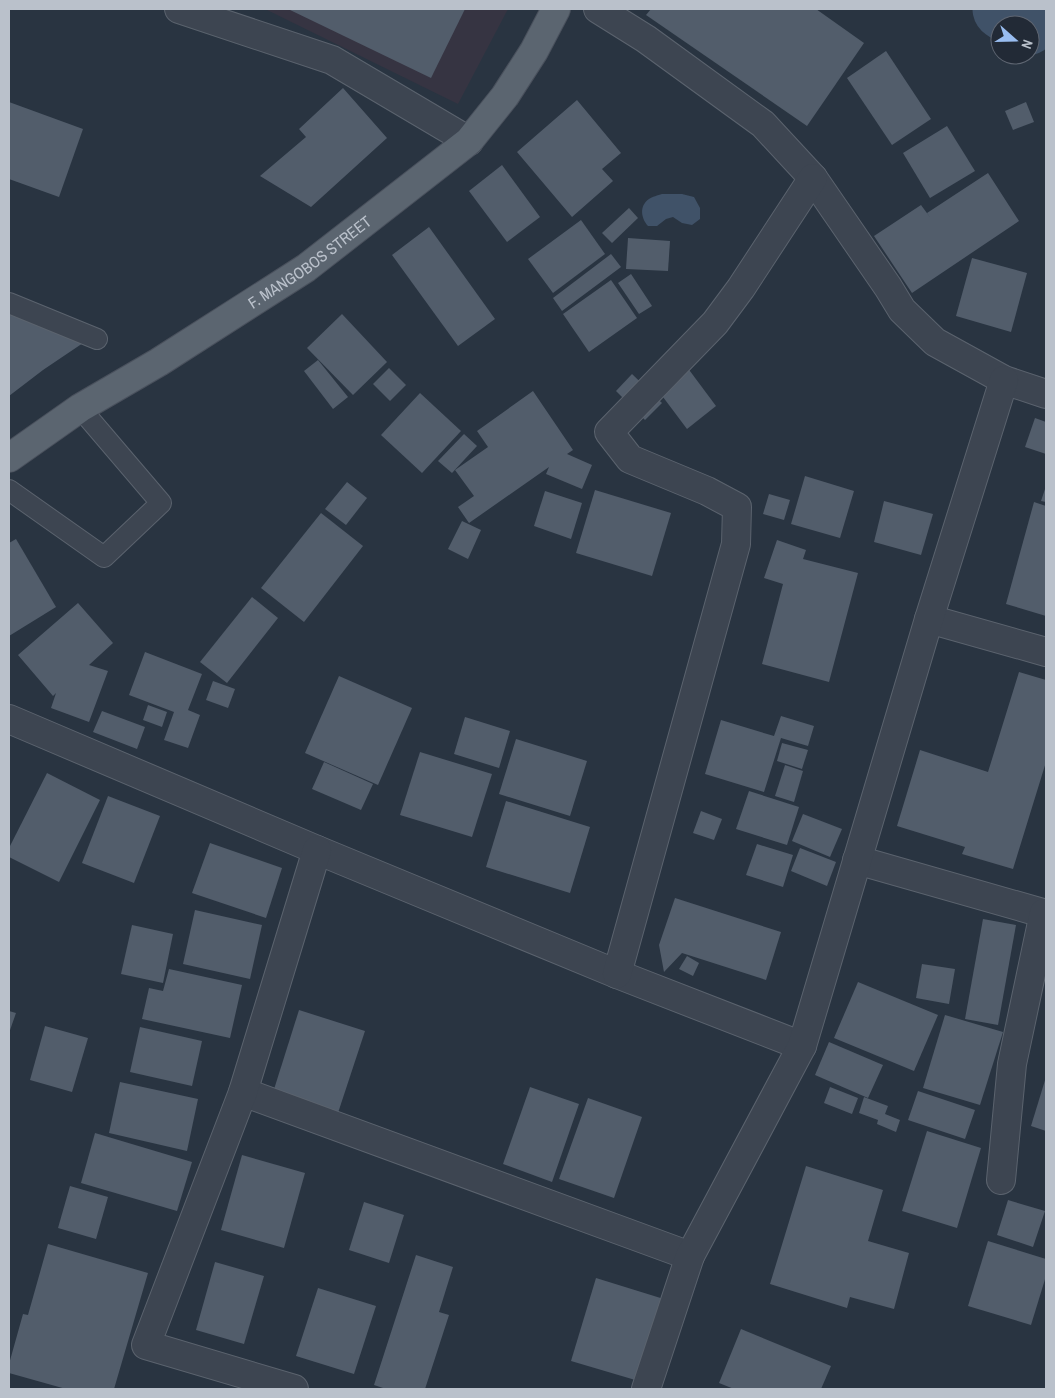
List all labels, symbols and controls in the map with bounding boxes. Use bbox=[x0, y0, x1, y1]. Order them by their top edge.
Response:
north arrow bbox=[990, 15, 1040, 65]
text: N bbox=[1017, 37, 1037, 51]
street label: F. MANGOBOS STREET bbox=[244, 210, 376, 313]

